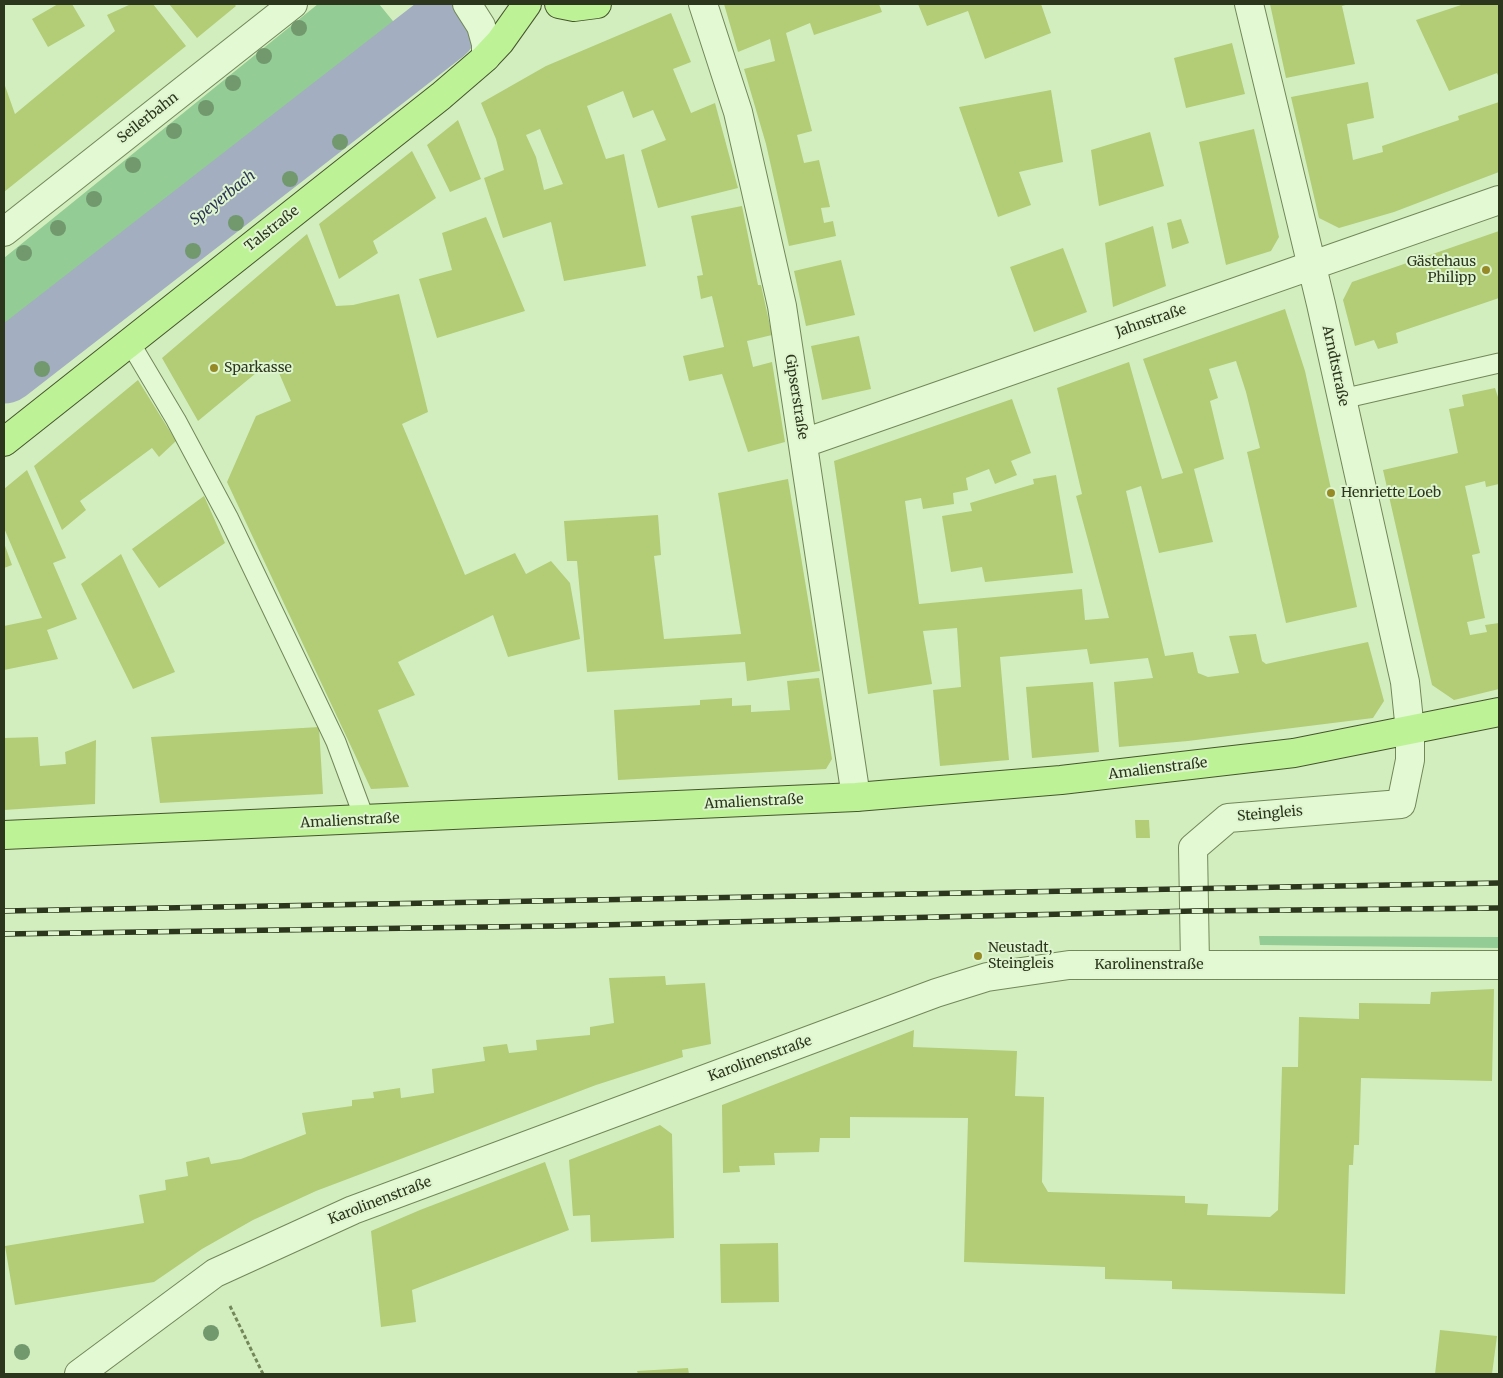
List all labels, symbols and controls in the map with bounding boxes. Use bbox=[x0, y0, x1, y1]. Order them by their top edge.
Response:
street label: Seilerbahn bbox=[114, 89, 182, 147]
water label: Speyerbach bbox=[187, 167, 259, 229]
street label: Talstraße bbox=[242, 203, 302, 255]
place label: Gästehaus Philipp bbox=[1407, 254, 1476, 286]
marker: Gästehaus Philipp bbox=[1480, 264, 1492, 276]
street label: Jahnstraße bbox=[1114, 301, 1188, 341]
street label: Arndtstraße bbox=[1318, 324, 1352, 408]
street label: Gipserstraße bbox=[781, 353, 811, 441]
place label: Sparkasse bbox=[224, 360, 292, 376]
marker: Sparkasse bbox=[208, 362, 220, 374]
place label: Henriette Loeb bbox=[1341, 485, 1441, 501]
marker: Henriette Loeb bbox=[1325, 487, 1337, 499]
street label: Amalienstraße bbox=[1108, 755, 1208, 783]
street label: Amalienstraße bbox=[704, 791, 804, 813]
street label: Steingleis bbox=[1237, 803, 1303, 825]
street label: Amalienstraße bbox=[300, 810, 400, 832]
place label: Neustadt, Steingleis bbox=[988, 940, 1054, 972]
marker: Neustadt, Steingleis bbox=[972, 950, 984, 962]
street label: Karolinenstraße bbox=[1095, 957, 1203, 973]
street label: Karolinenstraße bbox=[706, 1032, 814, 1086]
street label: Karolinenstraße bbox=[326, 1174, 434, 1228]

